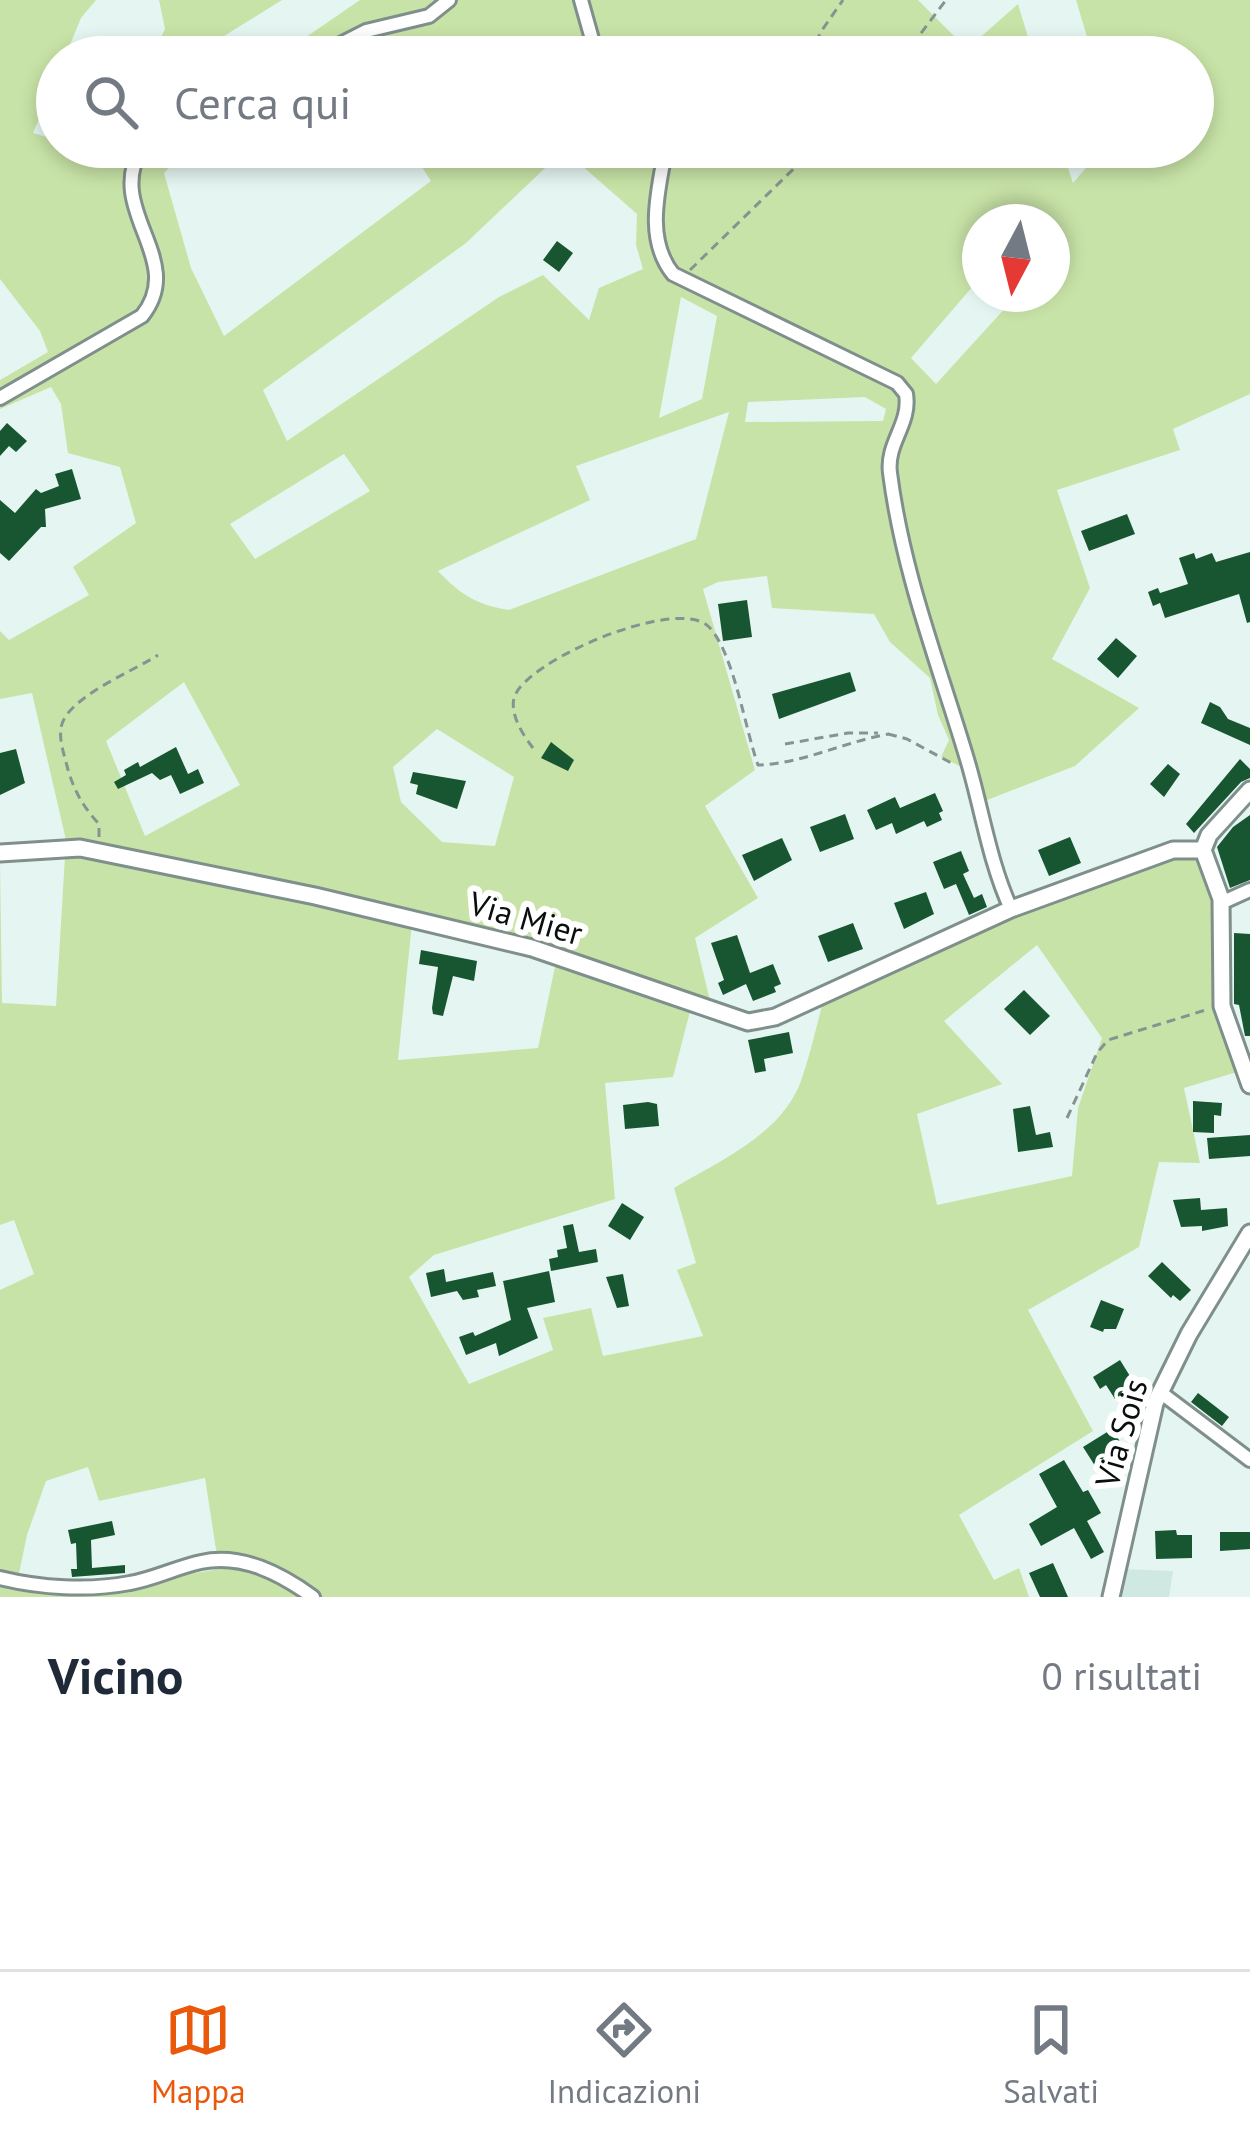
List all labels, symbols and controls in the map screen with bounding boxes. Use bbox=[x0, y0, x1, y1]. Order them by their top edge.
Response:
search box bbox=[36, 36, 1214, 168]
icon: search bbox=[78, 69, 144, 135]
text: Cerca qui bbox=[174, 73, 351, 131]
north arrow bbox=[962, 204, 1070, 312]
street label: Via Mier bbox=[464, 881, 588, 954]
street label: Via Sois bbox=[1084, 1374, 1156, 1493]
text: Vicino bbox=[48, 1642, 183, 1708]
text: 0 risultati bbox=[1042, 1650, 1202, 1701]
tab: Mappa bbox=[151, 1997, 246, 2112]
tab: Indicazioni bbox=[548, 1997, 701, 2112]
tab: Salvati bbox=[1003, 1997, 1099, 2112]

